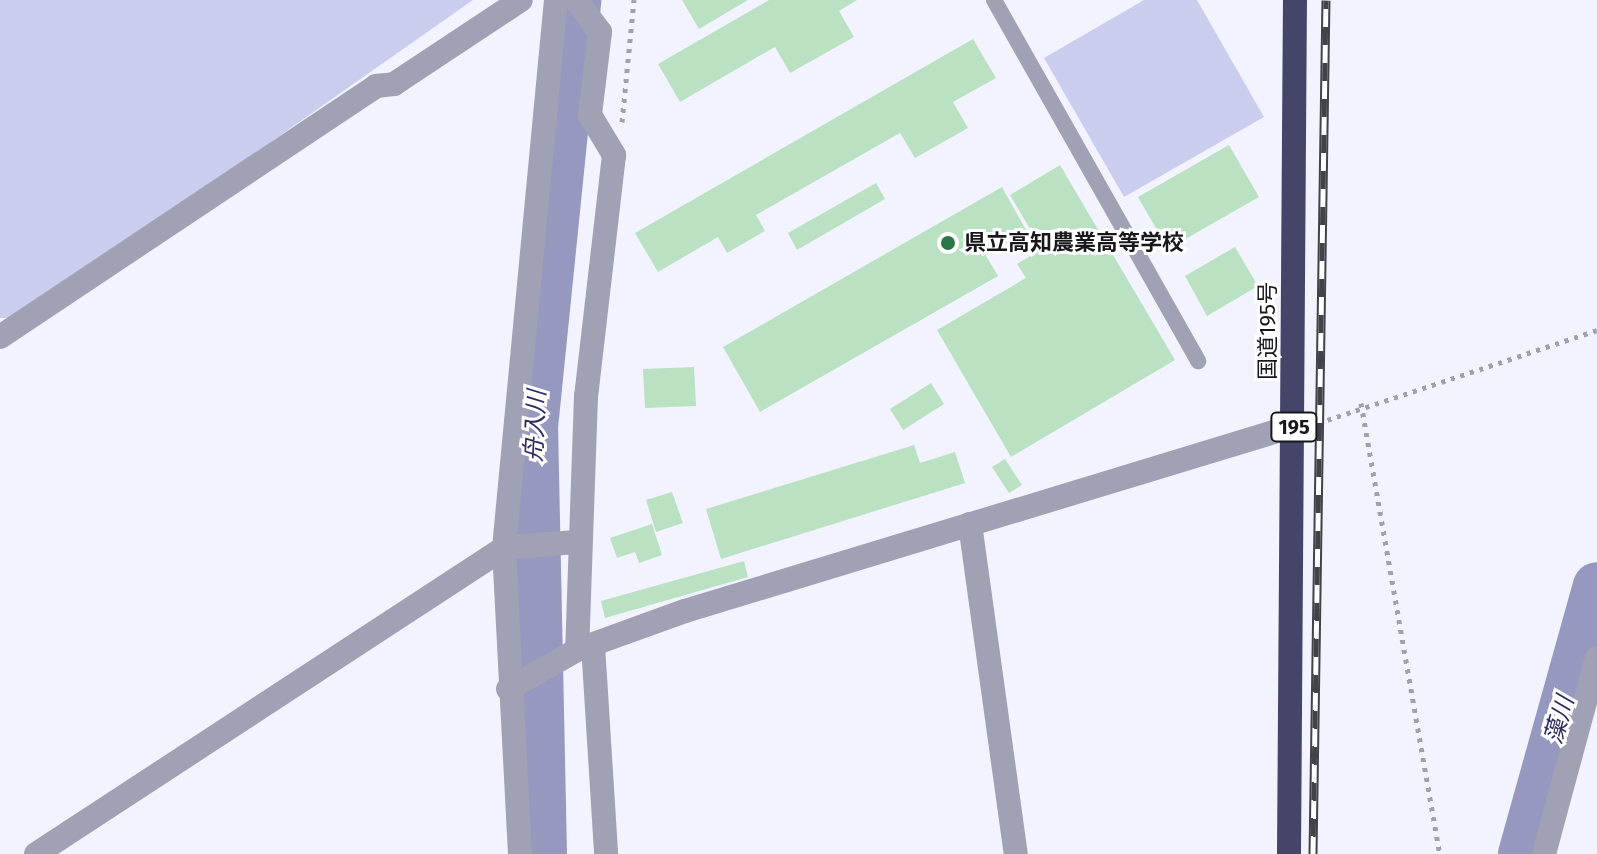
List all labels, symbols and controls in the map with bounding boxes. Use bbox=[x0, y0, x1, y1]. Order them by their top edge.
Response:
place label: 県立高知農業高等学校 bbox=[964, 230, 1184, 256]
marker: 県立高知農業高等学校 bbox=[939, 234, 957, 252]
street label: 国道195号 bbox=[1255, 282, 1281, 380]
water label: 舟入川 bbox=[520, 389, 552, 463]
road number: 195 bbox=[1270, 411, 1318, 443]
water label: 藻川 bbox=[1540, 693, 1580, 747]

